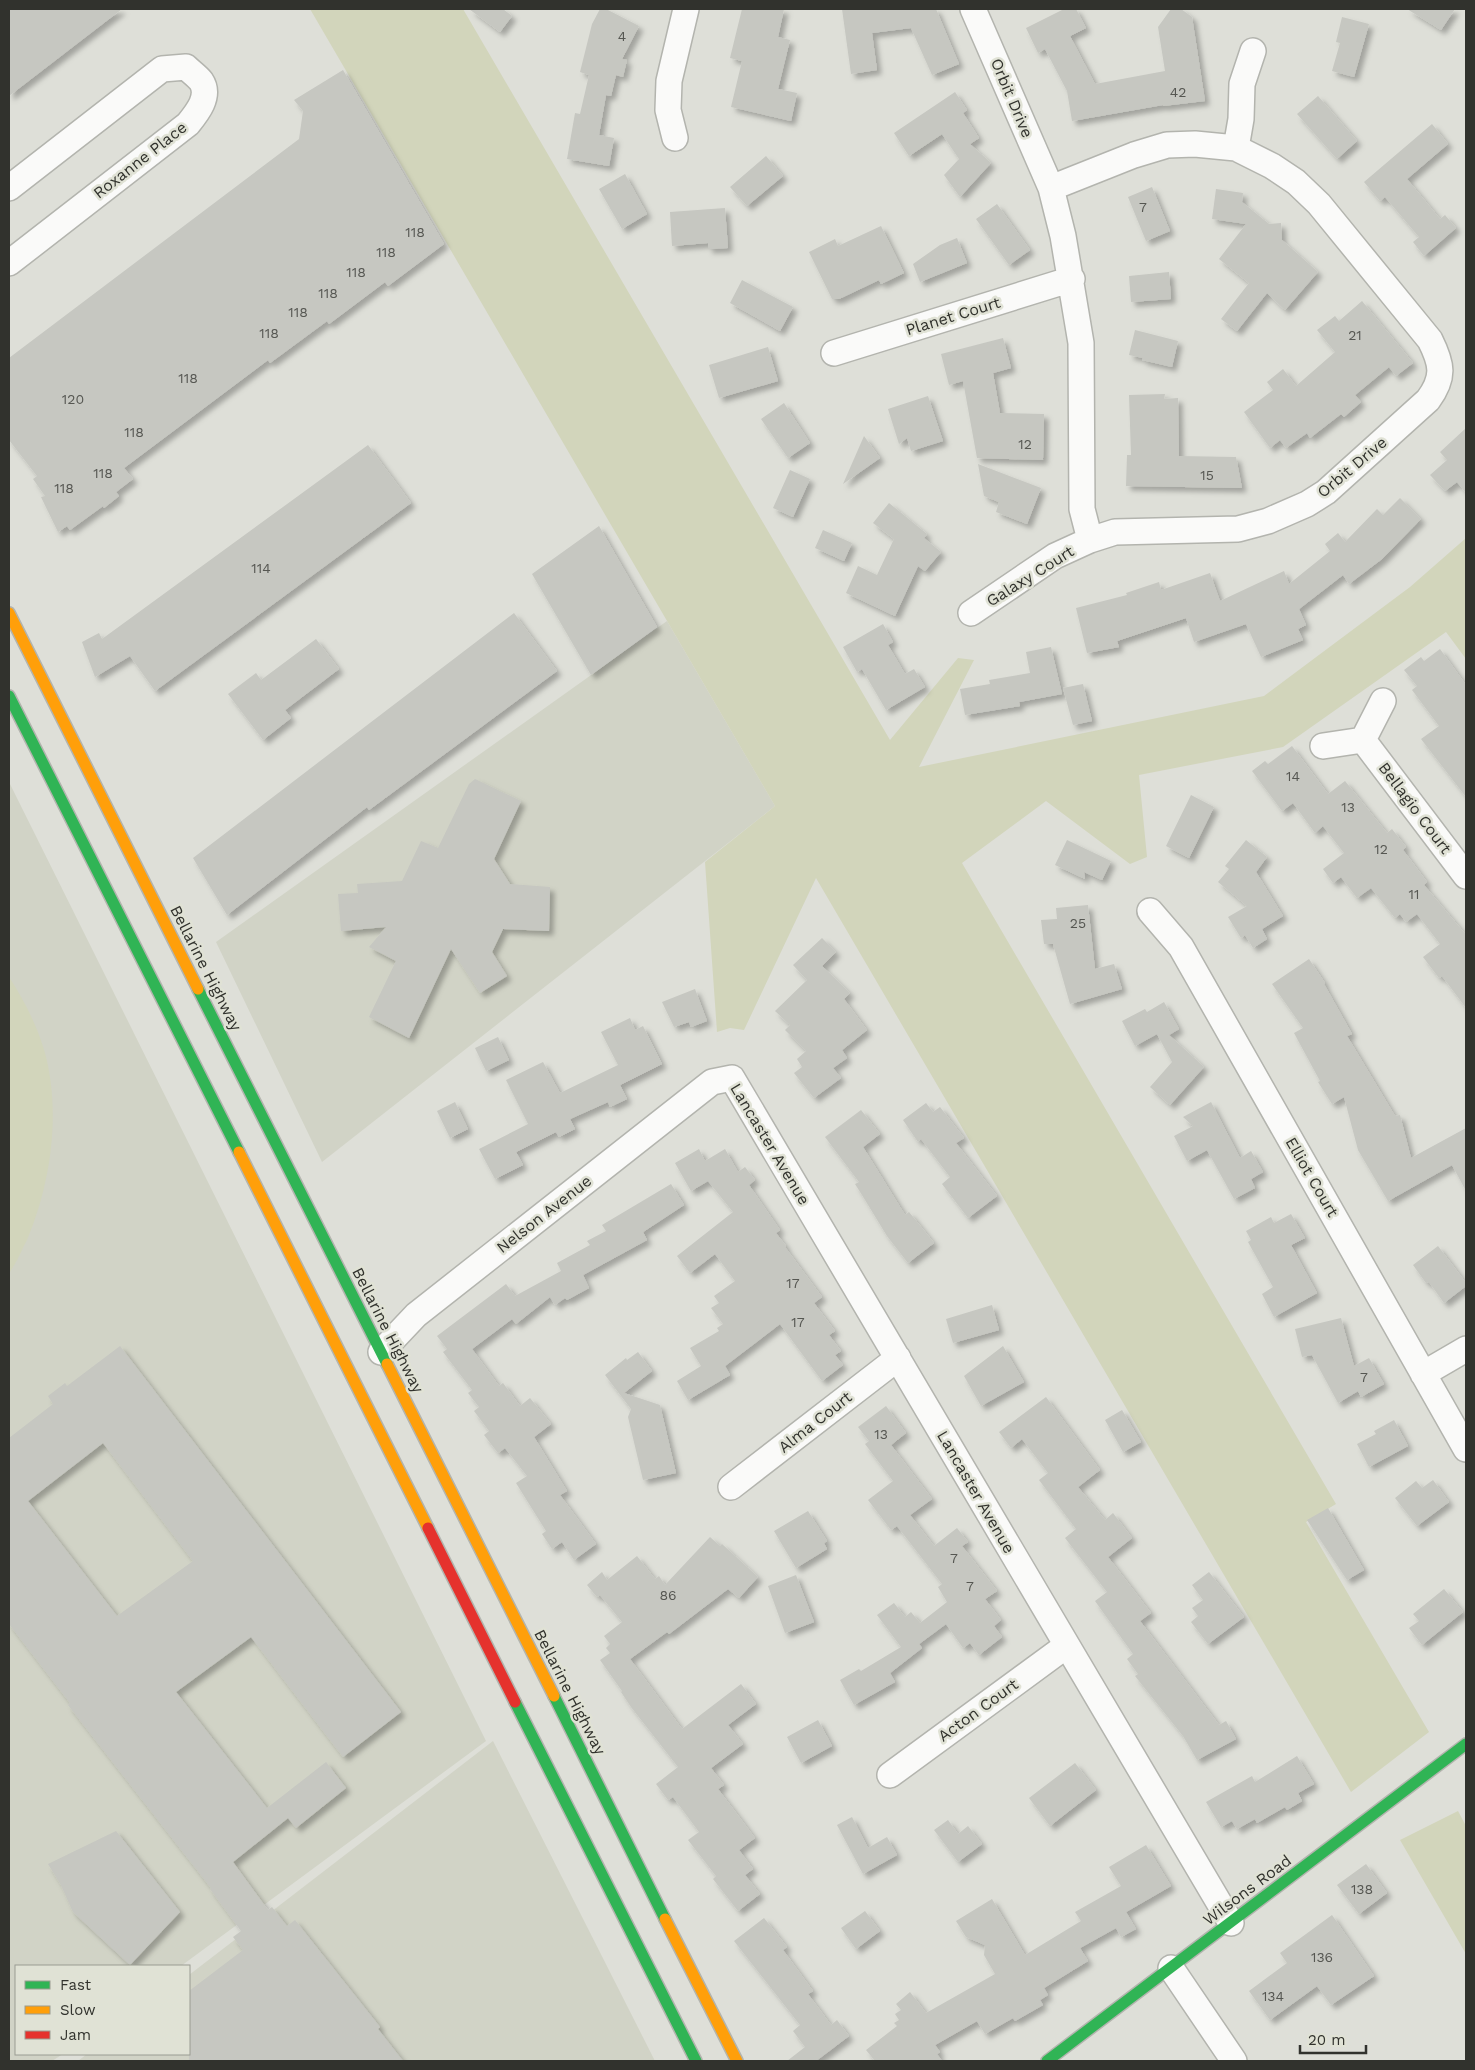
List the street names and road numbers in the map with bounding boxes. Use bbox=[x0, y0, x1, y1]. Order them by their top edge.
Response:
street label: Orbit Drive bbox=[987, 55, 1037, 141]
street label: Roxanne Place bbox=[89, 118, 191, 202]
street label: Planet Court bbox=[903, 293, 1003, 339]
street label: Orbit Drive bbox=[1313, 433, 1391, 501]
street label: Galaxy Court bbox=[983, 541, 1078, 610]
street label: Bellagio Court bbox=[1374, 759, 1456, 858]
street label: Bellarine Highway bbox=[166, 902, 246, 1035]
street label: Lancaster Avenue bbox=[726, 1080, 814, 1208]
street label: Elliot Court bbox=[1282, 1134, 1343, 1221]
street label: Nelson Avenue bbox=[493, 1171, 595, 1257]
street label: Bellarine Highway bbox=[348, 1264, 428, 1397]
street label: Alma Court bbox=[774, 1387, 856, 1457]
street label: Lancaster Avenue bbox=[933, 1427, 1019, 1557]
street label: Bellarine Highway bbox=[530, 1626, 610, 1759]
street label: Acton Court bbox=[934, 1674, 1022, 1745]
street label: Wilsons Road bbox=[1199, 1851, 1295, 1929]

